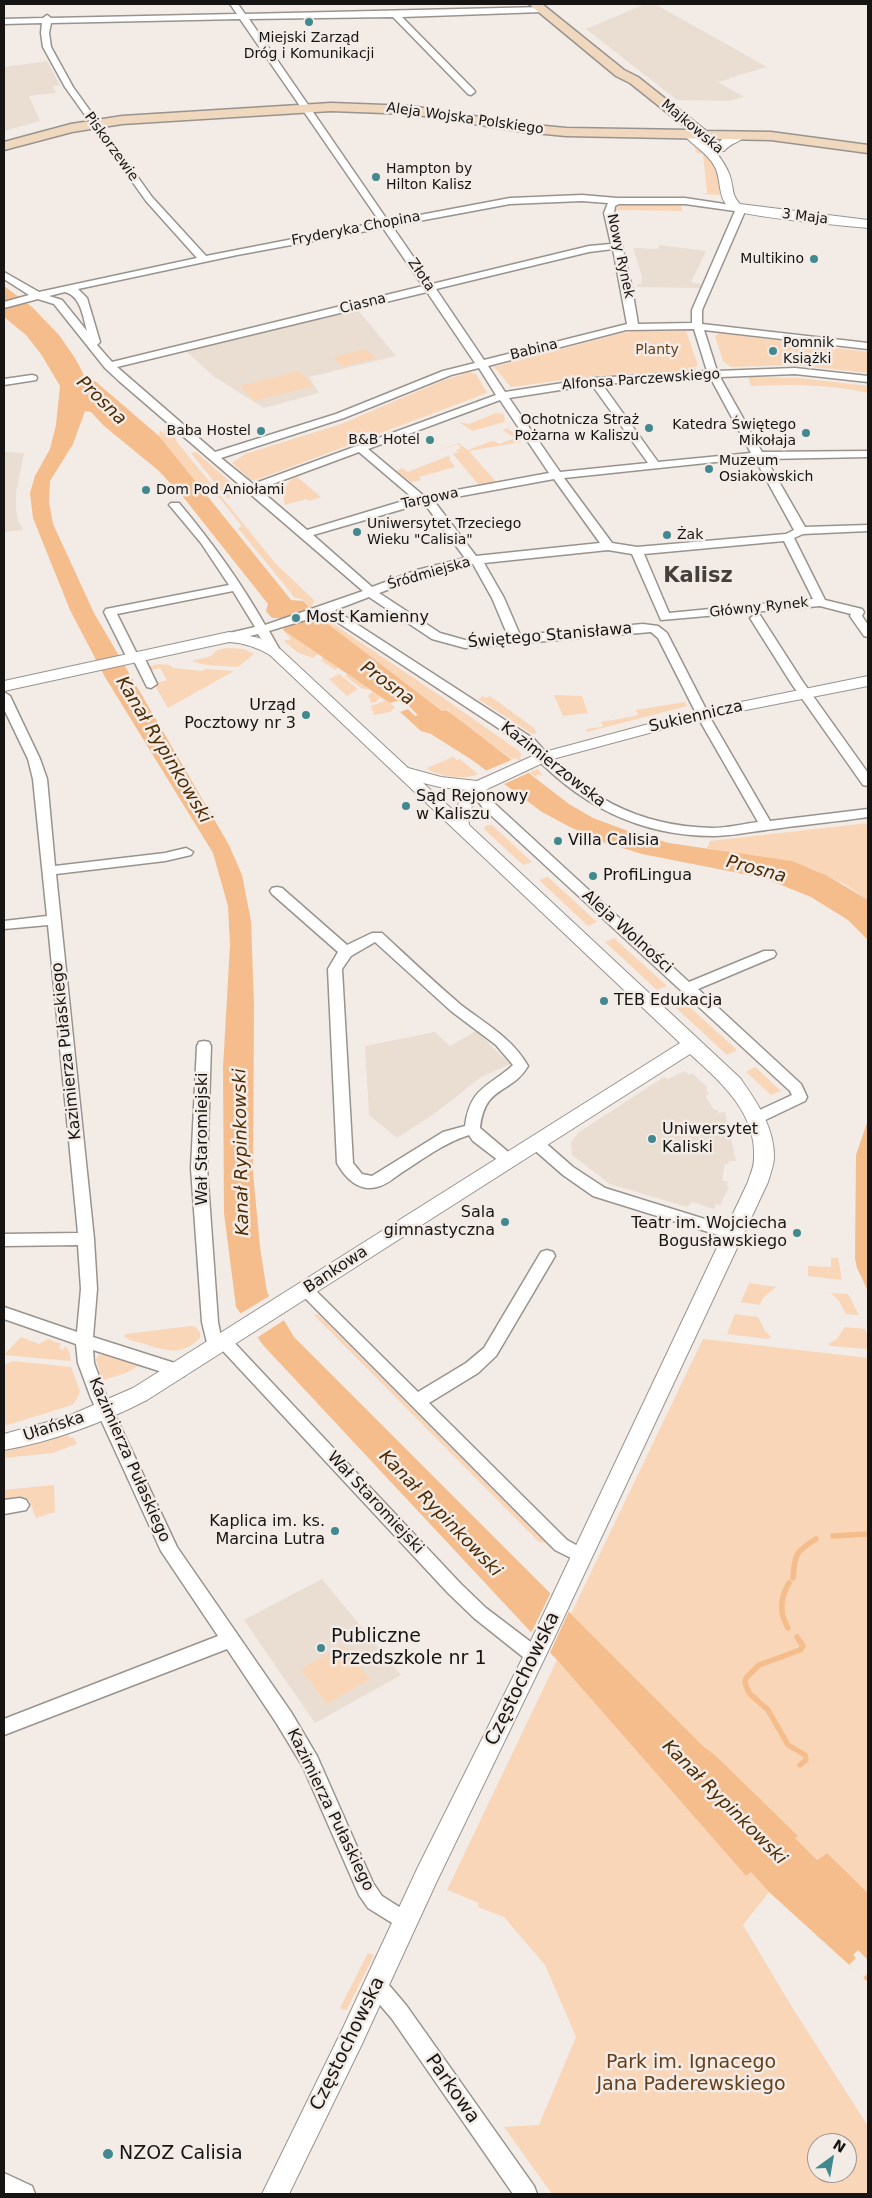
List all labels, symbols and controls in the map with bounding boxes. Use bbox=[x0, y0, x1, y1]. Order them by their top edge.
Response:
marker: Miejski Zarząd Dróg i Komunikacji bbox=[303, 16, 315, 28]
place label: Miejski Zarząd Dróg i Komunikacji bbox=[244, 30, 374, 62]
street label: Majkowska bbox=[658, 96, 726, 158]
street label: Aleja Wojska Polskiego bbox=[385, 100, 545, 138]
street label: Piskorzewie bbox=[80, 109, 142, 185]
place label: Hampton by Hilton Kalisz bbox=[386, 161, 472, 193]
marker: Hampton by Hilton Kalisz bbox=[370, 171, 382, 183]
street label: 3 Maja bbox=[781, 206, 829, 228]
street label: Fryderyka Chopina bbox=[290, 208, 422, 250]
street label: Nowy Rynek bbox=[603, 212, 637, 300]
place label: Multikino bbox=[740, 251, 804, 267]
marker: Multikino bbox=[808, 253, 820, 265]
street label: Złota bbox=[404, 255, 438, 295]
street label: Ciasna bbox=[338, 290, 388, 318]
place label: Pomnik Książki bbox=[783, 335, 834, 368]
street label: Babina bbox=[508, 336, 560, 364]
park label: Planty bbox=[635, 342, 679, 358]
marker: Pomnik Książki bbox=[767, 345, 779, 357]
street label: Alfonsa Parczewskiego bbox=[561, 366, 721, 394]
water label: Prosna bbox=[72, 372, 130, 430]
place label: Ochotnicza Straż Pożarna w Kaliszu bbox=[514, 412, 639, 444]
place label: Katedra Świętego Mikołaja bbox=[672, 417, 796, 450]
marker: Ochotnicza Straż Pożarna w Kaliszu bbox=[643, 422, 655, 434]
place label: Baba Hostel bbox=[167, 423, 251, 439]
marker: Baba Hostel bbox=[255, 425, 267, 437]
marker: Katedra Świętego Mikołaja bbox=[800, 427, 812, 439]
place label: B&B Hotel bbox=[348, 432, 420, 448]
marker: B&B Hotel bbox=[424, 434, 436, 446]
place label: Muzeum Osiakowskich bbox=[719, 453, 813, 486]
marker: Muzeum Osiakowskich bbox=[703, 463, 715, 475]
place label: Dom Pod Aniołami bbox=[156, 482, 284, 498]
marker: Dom Pod Aniołami bbox=[140, 484, 152, 496]
street label: Targowa bbox=[400, 485, 460, 513]
place label: Uniwersytet Trzeciego Wieku "Calisia" bbox=[367, 516, 521, 548]
marker: Uniwersytet Trzeciego Wieku "Calisia" bbox=[351, 526, 363, 538]
place label: Żak bbox=[677, 527, 703, 543]
marker: Żak bbox=[661, 529, 673, 541]
street label: Śródmiejska bbox=[386, 554, 472, 594]
district label: Kalisz bbox=[663, 564, 733, 590]
street label: Główny Rynek bbox=[709, 594, 809, 622]
place label: Most Kamienny bbox=[306, 608, 429, 628]
marker: Most Kamienny bbox=[290, 612, 302, 624]
street label: Świętego Stanisława bbox=[467, 619, 633, 653]
water label: Prosna bbox=[356, 657, 418, 711]
water label: Kanał Rypinkowski bbox=[111, 673, 215, 827]
place label: Urząd Pocztowy nr 3 bbox=[184, 696, 296, 734]
street label: Sukiennicza bbox=[647, 697, 745, 737]
marker: Urząd Pocztowy nr 3 bbox=[300, 709, 312, 721]
street label: Kazimierzowska bbox=[497, 718, 609, 812]
place label: Sąd Rejonowy w Kaliszu bbox=[416, 787, 528, 825]
marker: Sąd Rejonowy w Kaliszu bbox=[400, 800, 412, 812]
place label: Villa Calisia bbox=[568, 831, 659, 851]
marker: Villa Calisia bbox=[552, 835, 564, 847]
water label: Prosna bbox=[724, 852, 788, 888]
place label: ProfiLingua bbox=[603, 866, 692, 886]
marker: ProfiLingua bbox=[587, 870, 599, 882]
street label: Aleja Wolności bbox=[578, 886, 676, 978]
street label: Kazimierza Pułaskiego bbox=[48, 961, 86, 1141]
place label: TEB Edukacja bbox=[614, 991, 722, 1011]
marker: TEB Edukacja bbox=[598, 995, 610, 1007]
water label: Kanał Rypinkowski bbox=[230, 1068, 254, 1236]
street label: Wał Staromiejski bbox=[193, 1073, 213, 1205]
place label: Uniwersytet Kaliski bbox=[662, 1120, 758, 1158]
marker: Uniwersytet Kaliski bbox=[646, 1133, 658, 1145]
place label: Sala gimnastyczna bbox=[384, 1203, 495, 1241]
place label: Teatr im. Wojciecha Bogusławskiego bbox=[631, 1214, 787, 1252]
marker: Sala gimnastyczna bbox=[499, 1216, 511, 1228]
marker: Teatr im. Wojciecha Bogusławskiego bbox=[791, 1227, 803, 1239]
street label: Bankowa bbox=[300, 1242, 372, 1298]
street label: Kazimierza Pułaskiego bbox=[84, 1375, 174, 1545]
street label: Ułańska bbox=[21, 1408, 87, 1446]
water label: Kanał Rypinkowski bbox=[374, 1446, 506, 1582]
street label: Wał Staromiejski bbox=[323, 1448, 427, 1558]
place label: Kaplica im. ks. Marcina Lutra bbox=[209, 1512, 325, 1550]
marker: Kaplica im. ks. Marcina Lutra bbox=[329, 1525, 341, 1537]
street label: Częstochowska bbox=[481, 1608, 565, 1750]
place label: Publiczne Przedszkole nr 1 bbox=[331, 1626, 486, 1670]
marker: Publiczne Przedszkole nr 1 bbox=[315, 1642, 327, 1654]
street label: Kazimierza Pułaskiego bbox=[282, 1726, 378, 1894]
water label: Kanał Rypinkowski bbox=[657, 1736, 791, 1870]
street label: Częstochowska bbox=[306, 1973, 390, 2115]
street label: Parkowa bbox=[420, 2050, 484, 2128]
park label: Park im. Ignacego Jana Paderewskiego bbox=[596, 2052, 786, 2096]
north arrow bbox=[807, 2133, 857, 2183]
text: N bbox=[830, 2136, 849, 2156]
place label: NZOZ Calisia bbox=[119, 2143, 243, 2165]
marker: NZOZ Calisia bbox=[101, 2147, 115, 2161]

